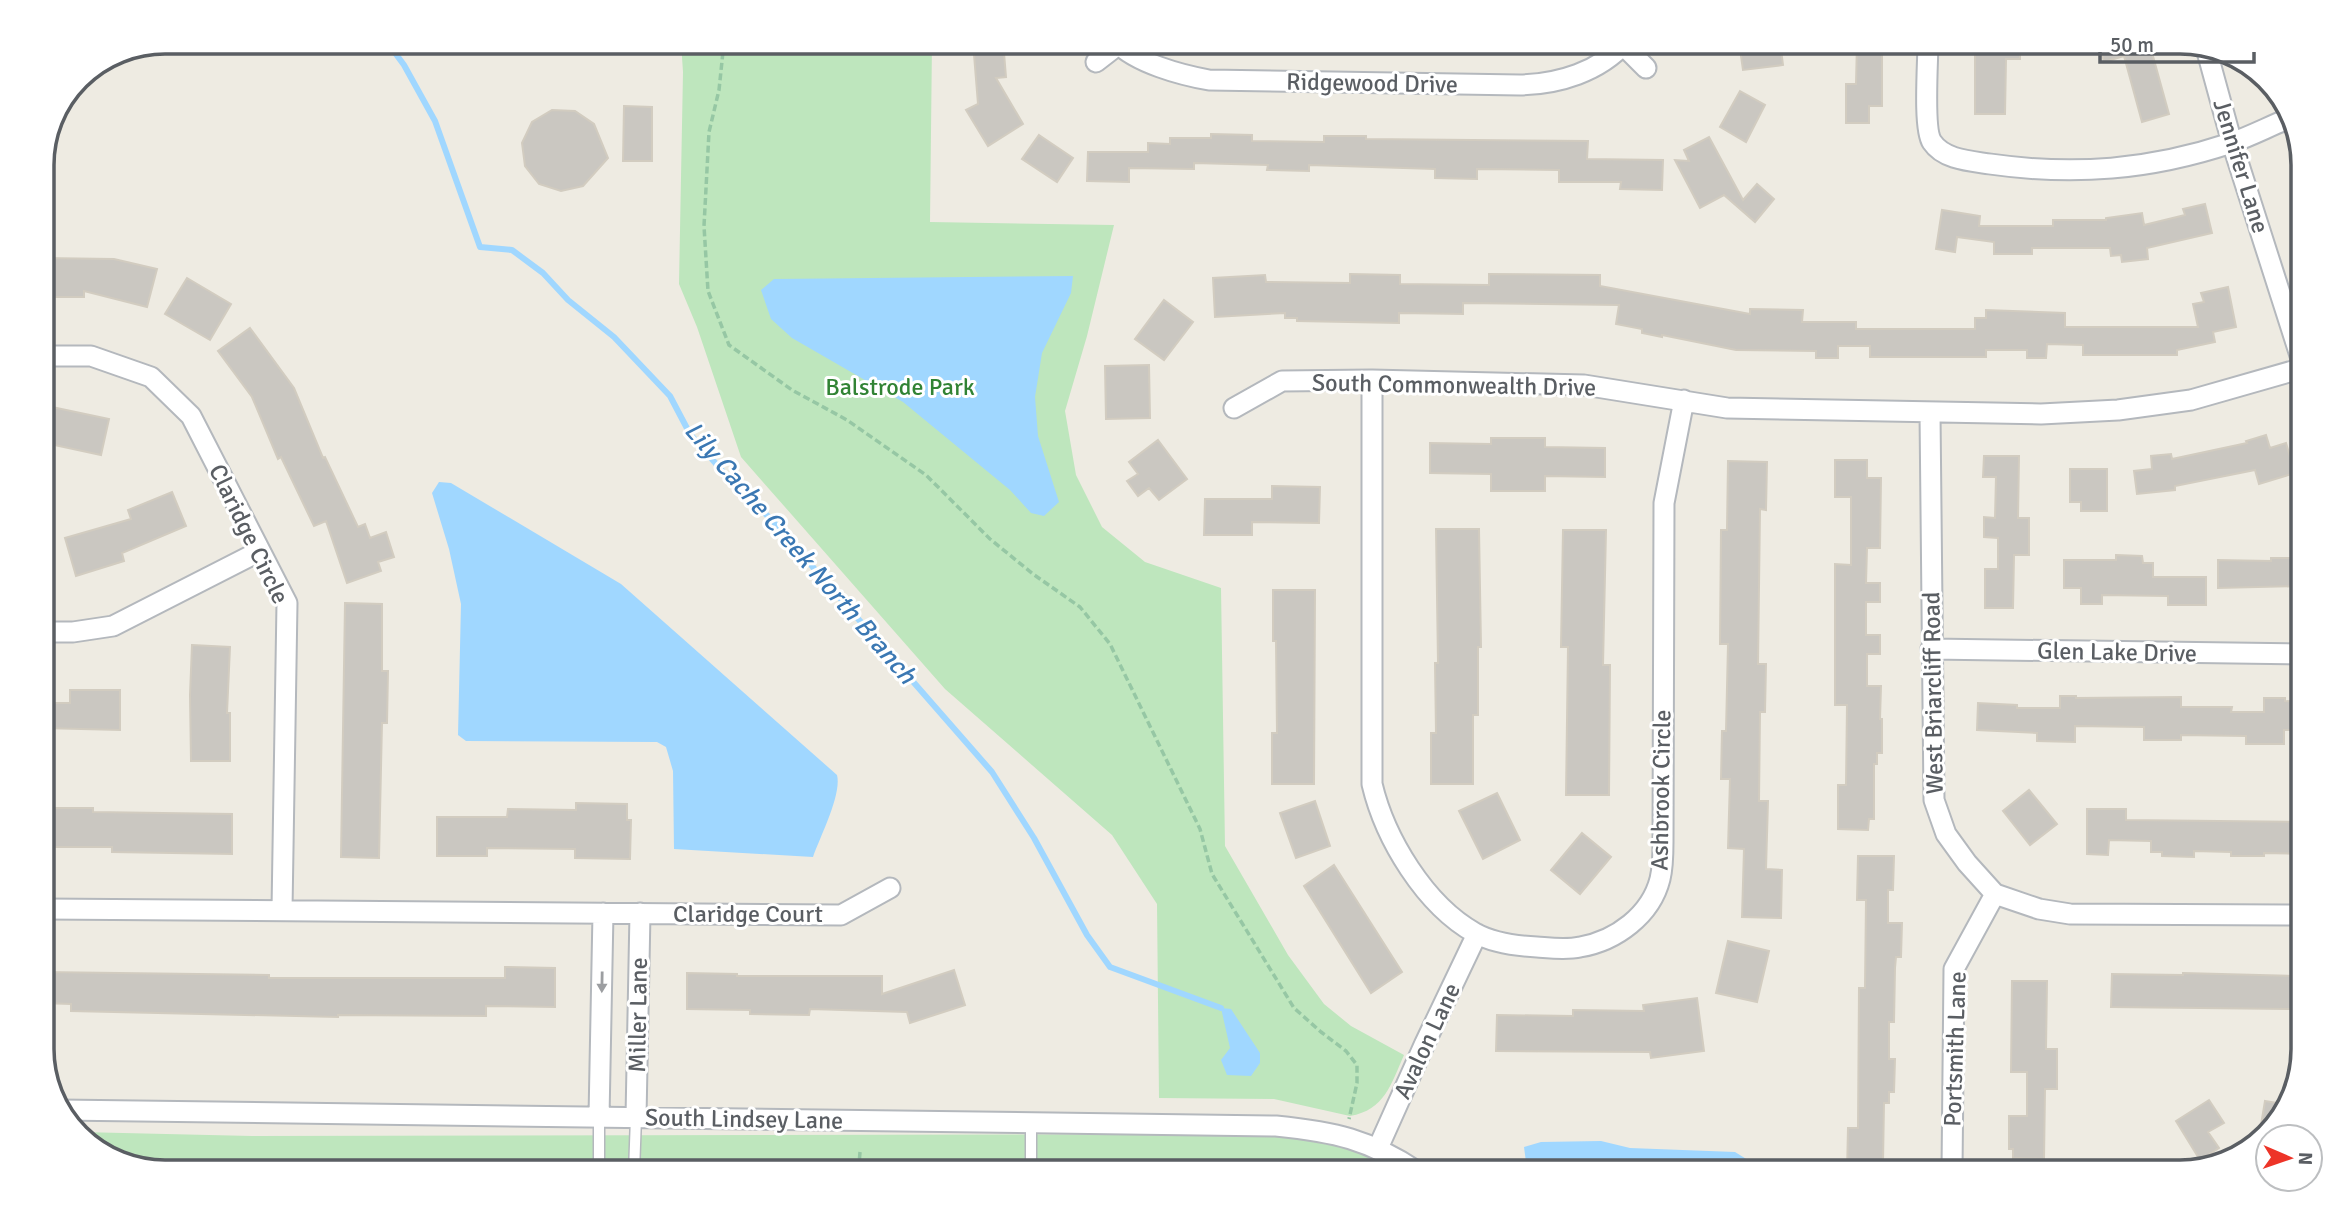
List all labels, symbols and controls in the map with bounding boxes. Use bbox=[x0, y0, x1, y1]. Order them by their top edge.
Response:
scale bar bbox=[2100, 21, 2254, 65]
text: 50 m bbox=[2110, 32, 2154, 58]
street label: Ridgewood Drive bbox=[1286, 67, 1458, 99]
street label: Jennifer Lane bbox=[2206, 95, 2276, 237]
street label: South Commonwealth Drive bbox=[1312, 368, 1596, 402]
park label: Balstrode Park bbox=[825, 372, 975, 402]
water label: Lily Cache Creek North Branch bbox=[677, 415, 923, 691]
street label: Claridge Circle bbox=[202, 459, 296, 609]
street label: West Briarcliff Road bbox=[1916, 591, 1950, 795]
street label: Glen Lake Drive bbox=[2037, 636, 2197, 668]
street label: Ashbrook Circle bbox=[1645, 709, 1677, 871]
street label: Claridge Court bbox=[673, 899, 823, 929]
street label: Miller Lane bbox=[622, 957, 654, 1073]
one-way arrow bbox=[596, 971, 608, 993]
street label: Portsmith Lane bbox=[1937, 971, 1973, 1127]
street label: Avalon Lane bbox=[1387, 978, 1467, 1104]
street label: South Lindsey Lane bbox=[645, 1102, 843, 1136]
north arrow bbox=[2254, 1123, 2324, 1193]
text: N bbox=[2293, 1152, 2317, 1166]

